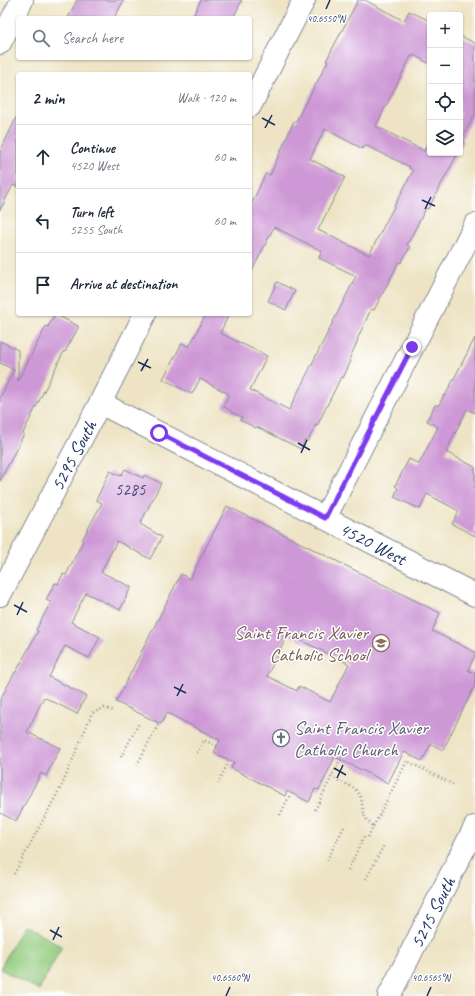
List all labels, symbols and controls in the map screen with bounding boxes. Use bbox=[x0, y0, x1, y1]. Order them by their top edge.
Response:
text: 40.6550°N bbox=[307, 12, 347, 25]
map controls bbox=[427, 12, 463, 156]
button: + bbox=[427, 12, 463, 48]
search box bbox=[16, 16, 252, 60]
icon: search bbox=[30, 27, 52, 49]
text: Search here bbox=[62, 29, 123, 48]
button: − bbox=[427, 48, 463, 84]
button: locate bbox=[427, 84, 463, 120]
text: 2 min bbox=[32, 88, 65, 109]
text: Walk · 120 m bbox=[177, 90, 236, 106]
button: layers bbox=[427, 120, 463, 156]
text: Continue bbox=[70, 139, 115, 158]
icon: ahead bbox=[32, 146, 54, 168]
text: 60 m bbox=[214, 149, 236, 165]
text: 4520 West bbox=[70, 158, 119, 174]
text: Turn left bbox=[70, 203, 113, 222]
icon: left bbox=[32, 210, 54, 232]
text: 60 m bbox=[214, 213, 236, 229]
text: 5255 South bbox=[70, 222, 122, 238]
icon: arrive bbox=[32, 274, 54, 296]
text: Arrive at destination bbox=[70, 275, 177, 294]
route end bbox=[403, 338, 421, 356]
street label: 5295 South bbox=[45, 415, 103, 495]
route start bbox=[150, 424, 168, 442]
house number: 5285 bbox=[115, 479, 147, 500]
street label: 4520 West bbox=[335, 517, 411, 572]
place label: Saint Francis Xavier Catholic School bbox=[234, 621, 372, 667]
school or university icon: Saint Francis Xavier Catholic School bbox=[371, 633, 391, 653]
place label: Saint Francis Xavier Catholic Church bbox=[294, 716, 429, 762]
church icon: Saint Francis Xavier Catholic Church bbox=[271, 728, 291, 748]
street label: 5215 South bbox=[405, 872, 462, 952]
text: 40.6560°N bbox=[211, 971, 251, 984]
text: 40.6565°N bbox=[412, 971, 452, 984]

